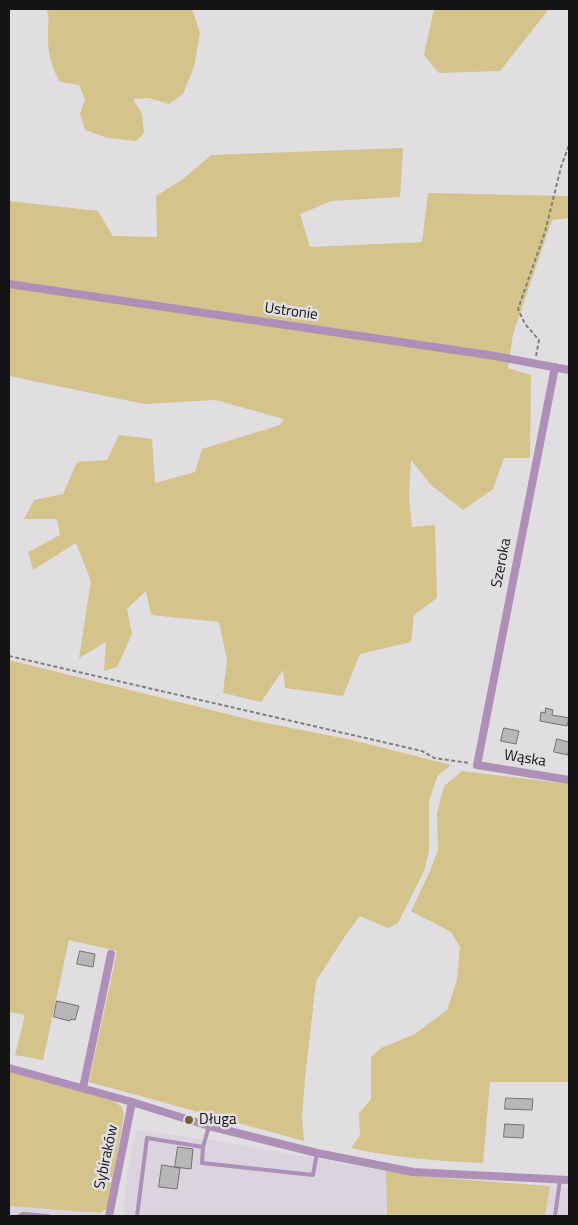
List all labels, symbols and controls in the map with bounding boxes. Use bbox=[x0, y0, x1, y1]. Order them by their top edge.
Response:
street label: Ustronie bbox=[263, 299, 319, 325]
street label: Szeroka bbox=[488, 537, 516, 589]
street label: Wąska bbox=[503, 747, 547, 771]
place label: Długa bbox=[199, 1111, 237, 1129]
marker: Długa bbox=[183, 1114, 195, 1126]
street label: Sybiraków bbox=[91, 1123, 123, 1191]

